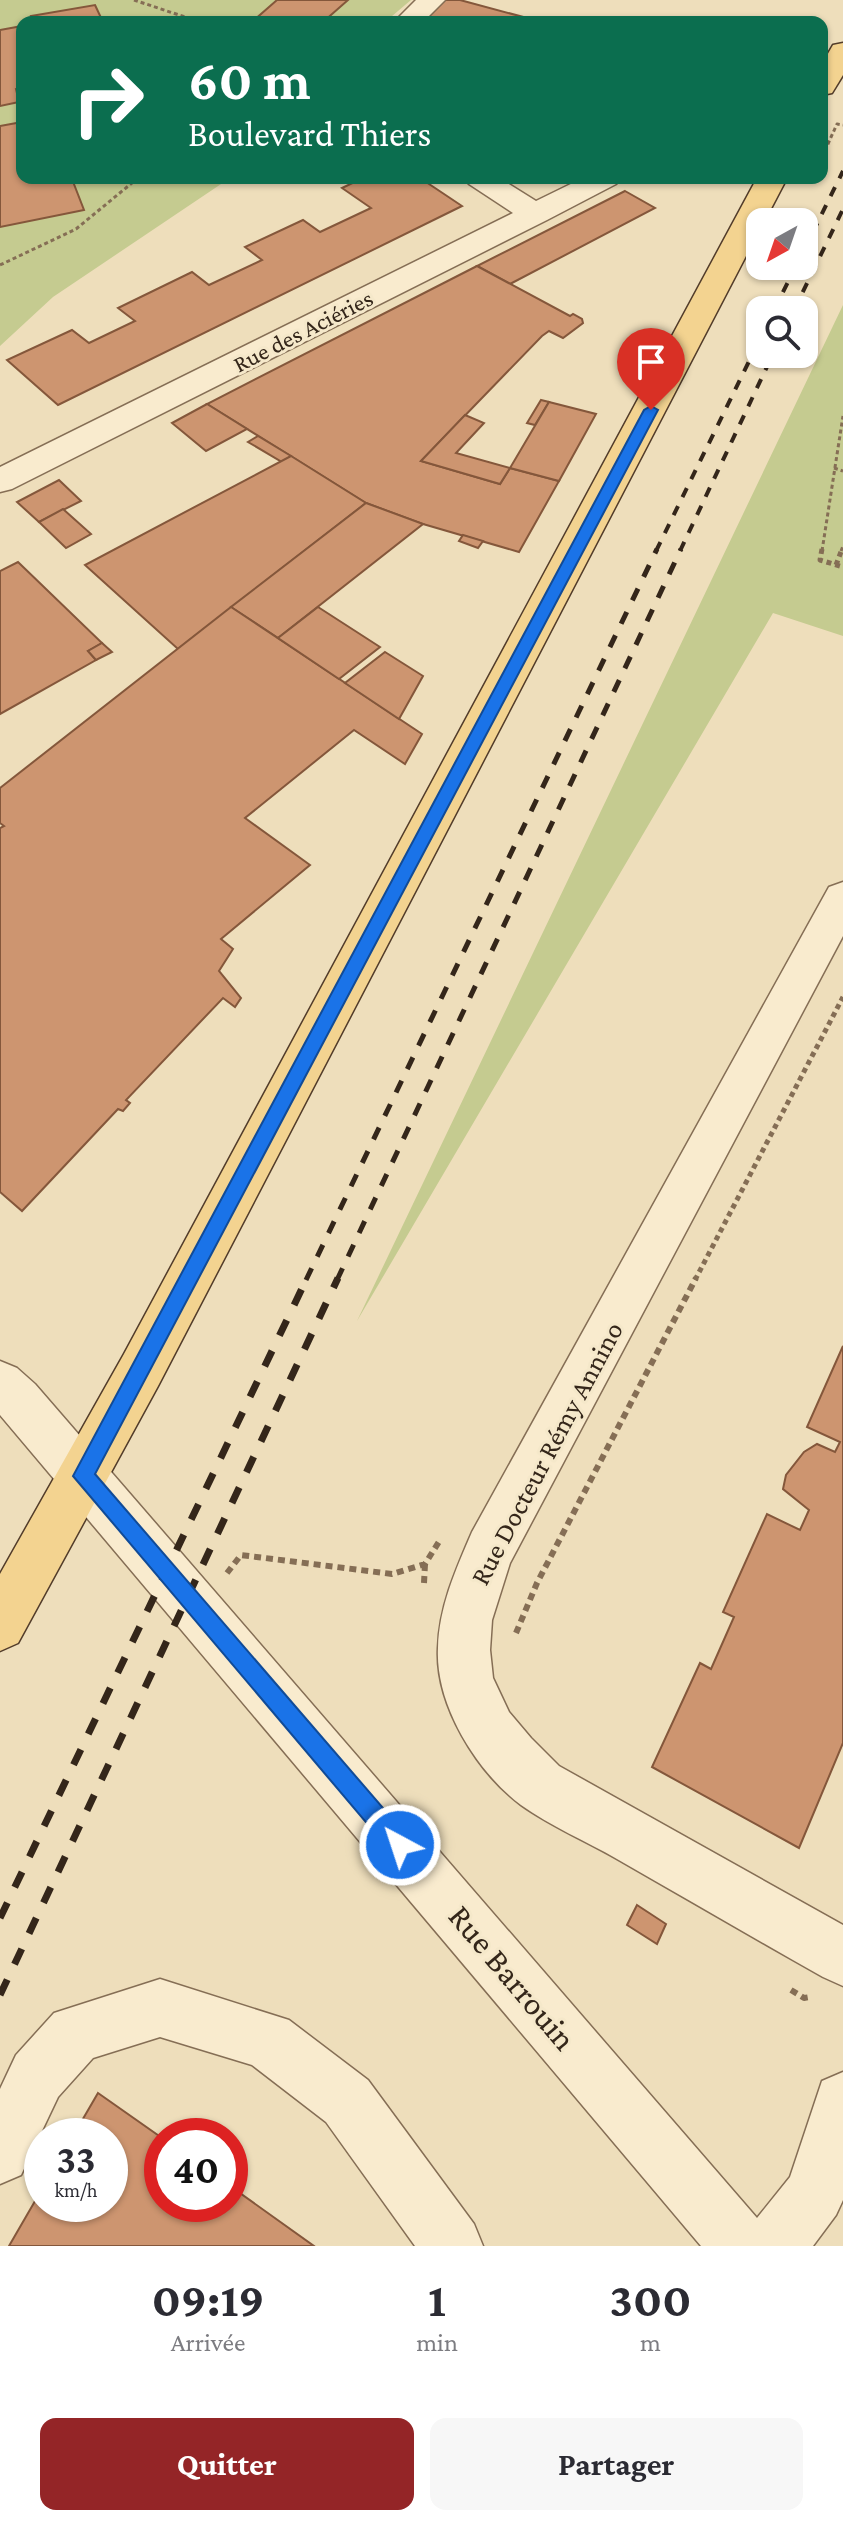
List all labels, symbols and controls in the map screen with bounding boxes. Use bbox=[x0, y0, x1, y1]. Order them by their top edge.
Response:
icon: right bbox=[56, 48, 160, 152]
text: 60 m bbox=[188, 49, 311, 111]
text: Boulevard Thiers bbox=[188, 114, 431, 154]
north arrow bbox=[746, 208, 818, 280]
map controls bbox=[746, 208, 818, 368]
street label: Rue des Aciéries bbox=[228, 284, 377, 377]
button: search bbox=[746, 296, 818, 368]
pin bbox=[617, 328, 685, 410]
icon: arrive bbox=[629, 340, 673, 384]
street label: Rue Docteur Rémy Annino bbox=[464, 1316, 629, 1590]
position arrow bbox=[358, 1803, 442, 1887]
street label: Rue Barrouin bbox=[441, 1897, 584, 2057]
speed limit sign: 40 bbox=[144, 2118, 248, 2222]
text: 33 bbox=[57, 2137, 95, 2182]
text: km/h bbox=[54, 2179, 98, 2201]
text: 09:19 bbox=[152, 2273, 265, 2326]
text: 1 bbox=[428, 2273, 446, 2326]
text: 300 bbox=[610, 2273, 691, 2326]
text: Arrivée bbox=[171, 2328, 245, 2357]
text: min bbox=[416, 2328, 458, 2357]
text: m bbox=[640, 2328, 661, 2357]
button: Quitter bbox=[40, 2418, 414, 2510]
button: Partager bbox=[430, 2418, 803, 2510]

